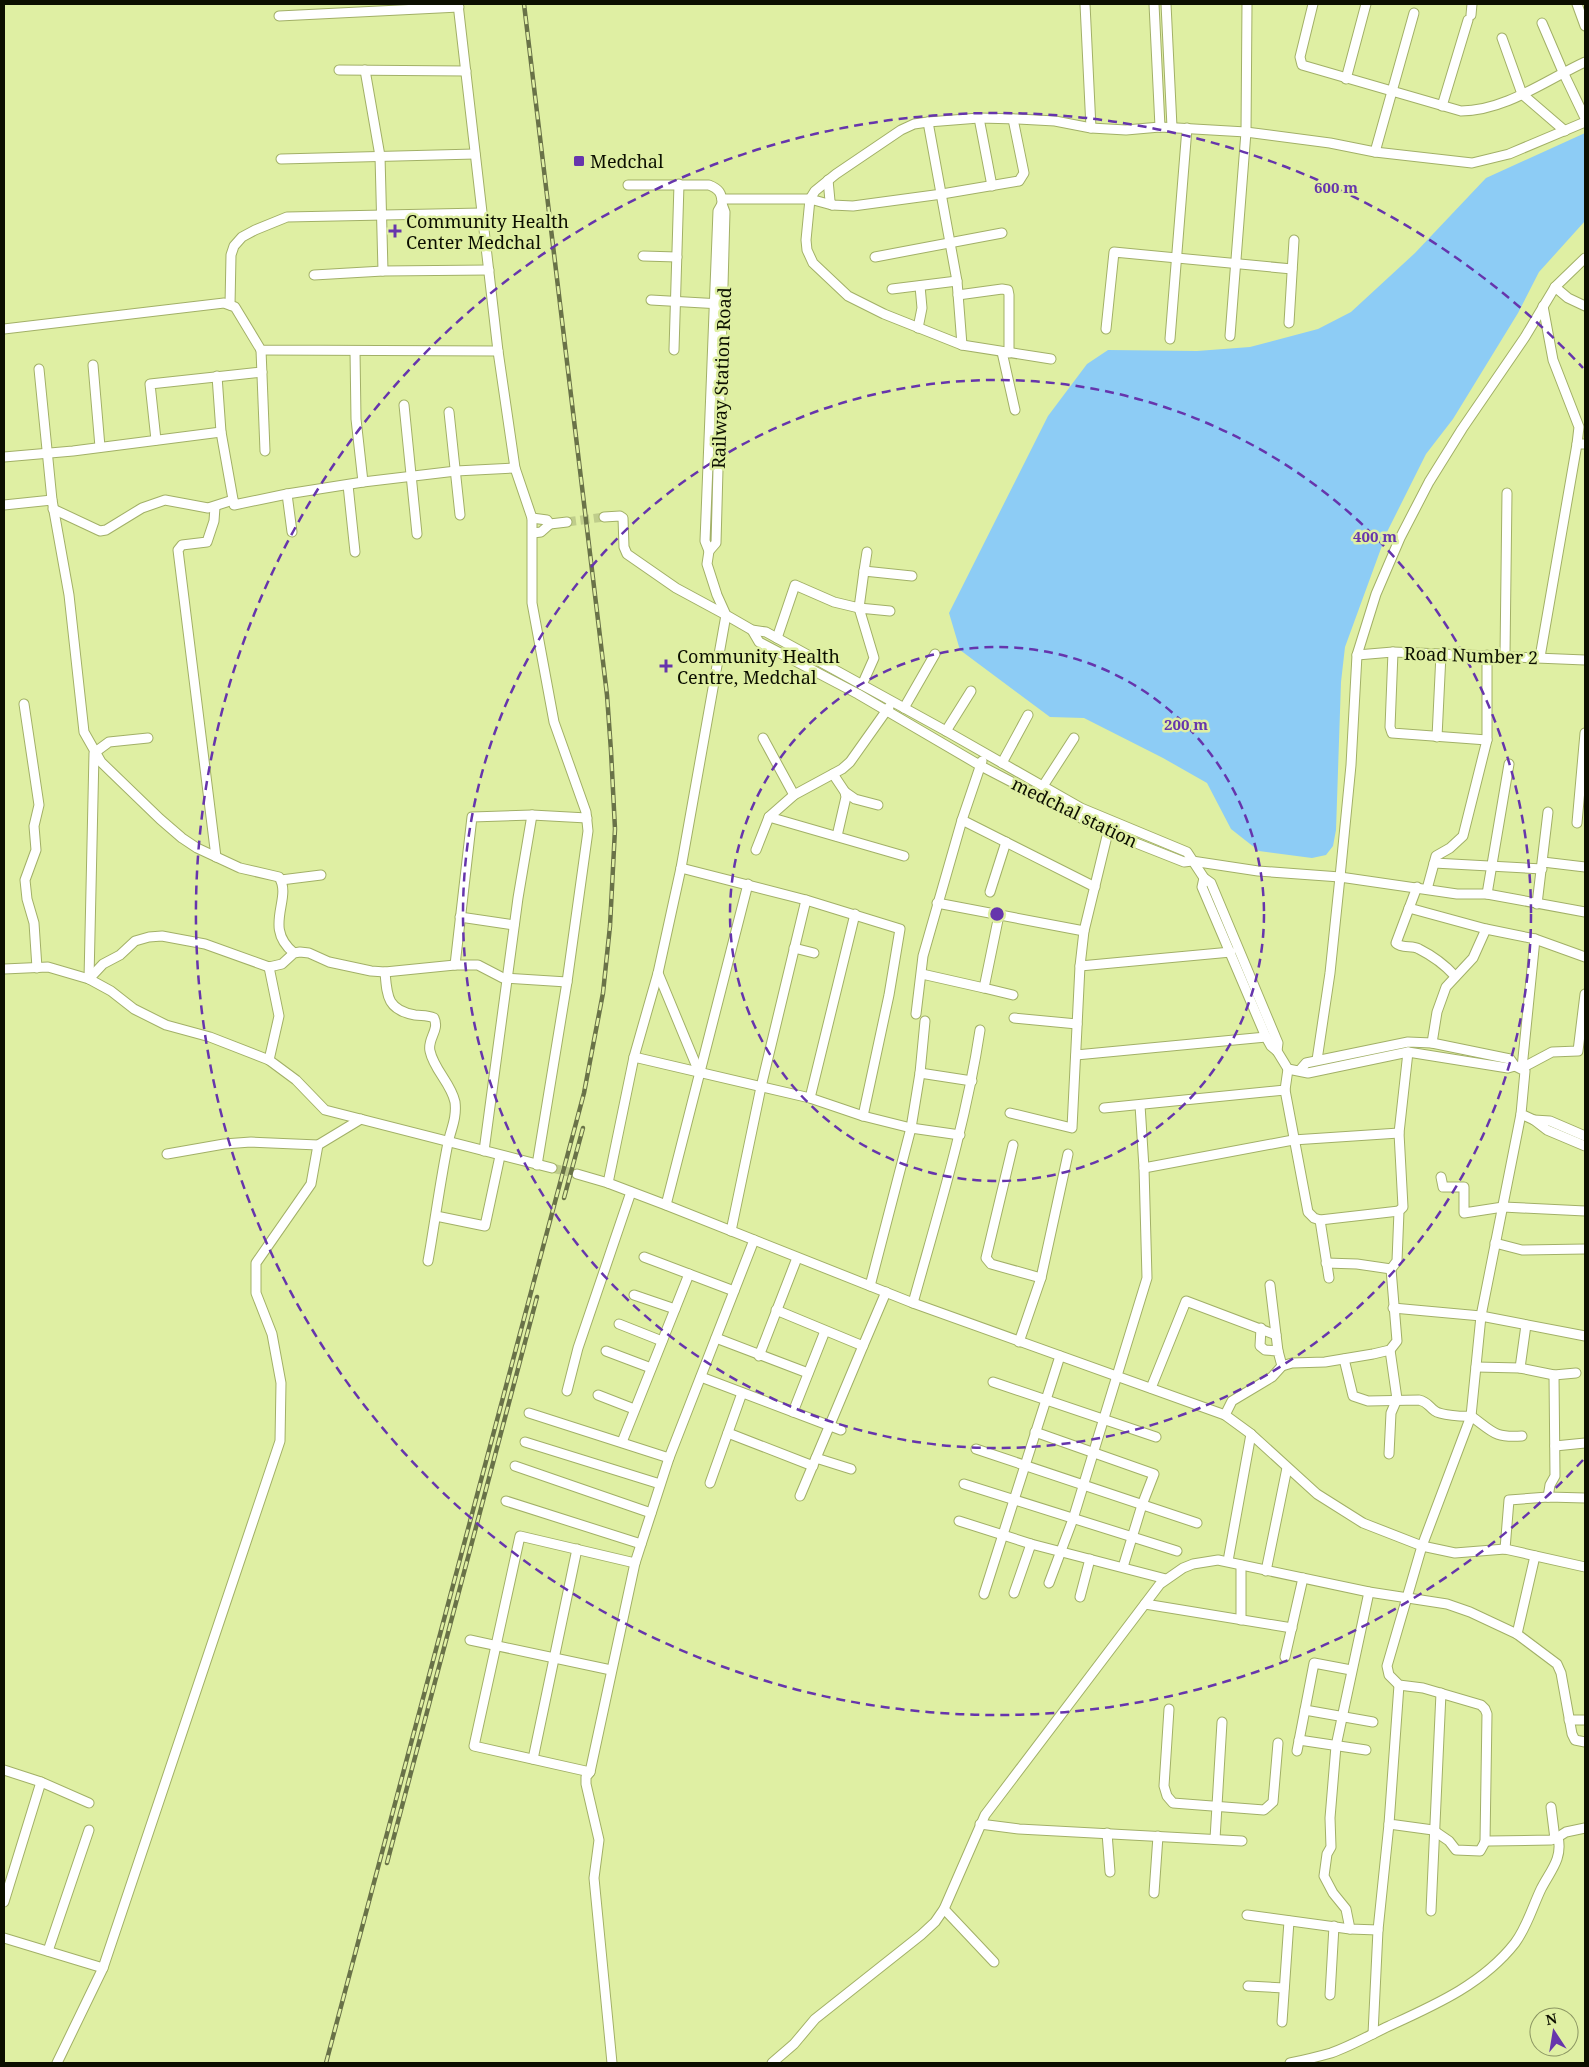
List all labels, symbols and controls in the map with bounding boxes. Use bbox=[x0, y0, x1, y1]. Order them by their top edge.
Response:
place label: Medchal bbox=[590, 149, 664, 173]
marker: Medchal bbox=[572, 154, 586, 168]
text: 600 m bbox=[1314, 177, 1358, 197]
place label: Community Health Center Medchal bbox=[406, 209, 569, 254]
marker: Community Health Center Medchal bbox=[388, 224, 402, 238]
street label: Railway Station Road bbox=[706, 287, 736, 469]
text: 400 m bbox=[1353, 526, 1397, 546]
street label: Road Number 2 bbox=[1404, 641, 1538, 669]
place label: Community Health Centre, Medchal bbox=[677, 644, 840, 689]
marker: Community Health Centre, Medchal bbox=[659, 659, 673, 673]
text: 200 m bbox=[1164, 714, 1208, 734]
street label: medchal station bbox=[1008, 771, 1142, 853]
centre of rings bbox=[988, 905, 1006, 923]
north arrow bbox=[1529, 2007, 1579, 2057]
text: N bbox=[1544, 2008, 1559, 2029]

